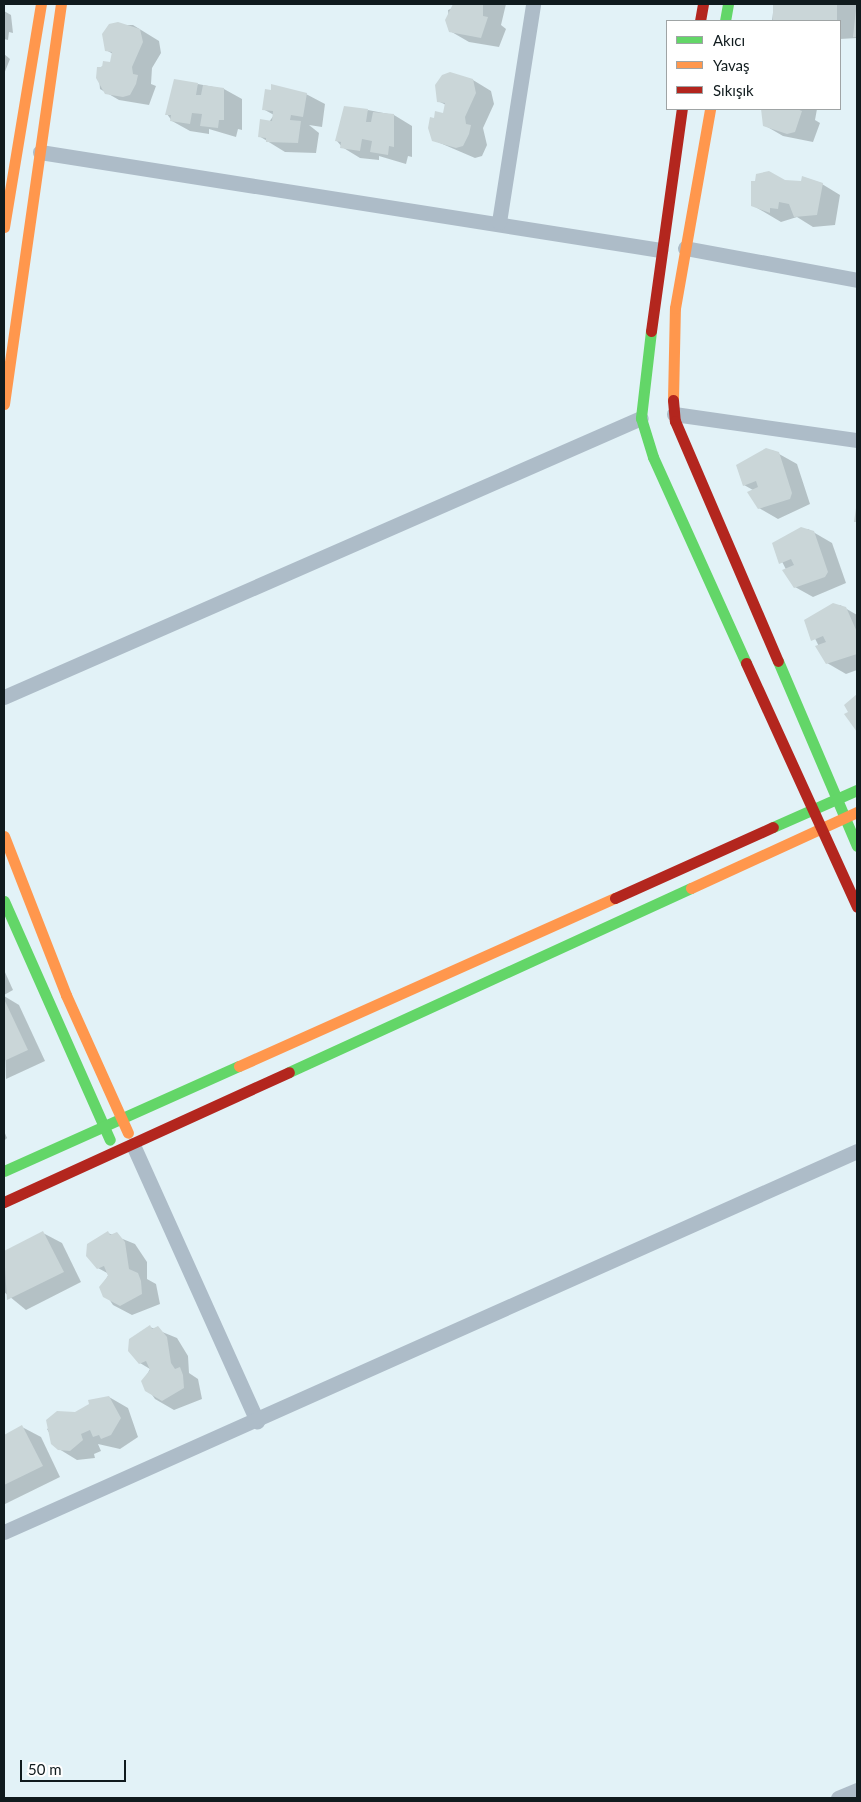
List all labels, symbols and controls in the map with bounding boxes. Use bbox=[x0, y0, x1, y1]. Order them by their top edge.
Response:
legend bbox=[666, 20, 841, 110]
text: Akıcı bbox=[713, 31, 745, 49]
text: Yavaş bbox=[713, 56, 750, 74]
text: Sıkışık bbox=[713, 81, 754, 99]
scale bar bbox=[22, 1750, 129, 1782]
text: 50 m bbox=[28, 1760, 62, 1778]

